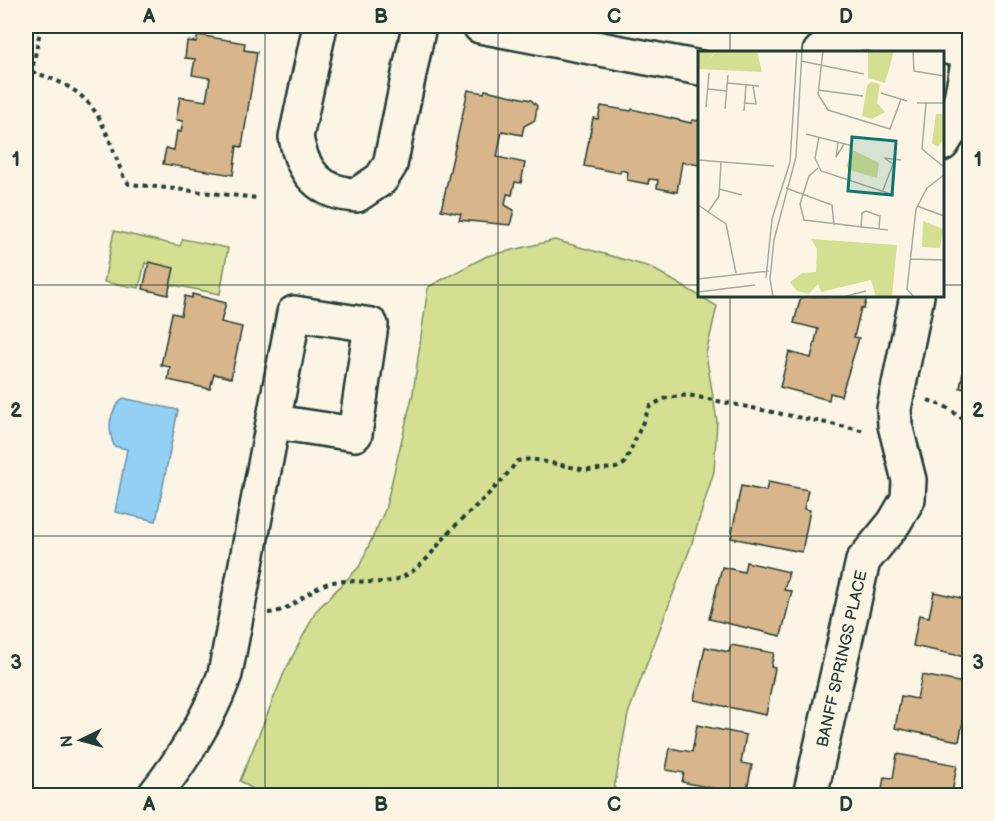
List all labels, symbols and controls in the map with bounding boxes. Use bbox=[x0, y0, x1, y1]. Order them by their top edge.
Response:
text: A bbox=[142, 5, 156, 29]
text: B bbox=[374, 5, 388, 29]
text: C bbox=[607, 5, 621, 29]
text: D bbox=[839, 5, 853, 29]
inset map bbox=[698, 51, 944, 297]
text: 1 bbox=[12, 148, 20, 172]
text: 1 bbox=[974, 148, 982, 172]
text: 2 bbox=[10, 399, 22, 423]
text: 2 bbox=[972, 399, 984, 423]
street label: BANFF SPRINGS PLACE bbox=[813, 569, 872, 749]
text: 3 bbox=[10, 651, 22, 675]
text: 3 bbox=[972, 651, 984, 675]
north arrow bbox=[51, 710, 111, 770]
text: N bbox=[58, 734, 78, 748]
text: A bbox=[142, 793, 156, 817]
text: B bbox=[374, 793, 388, 817]
text: C bbox=[607, 793, 621, 817]
text: D bbox=[839, 793, 853, 817]

